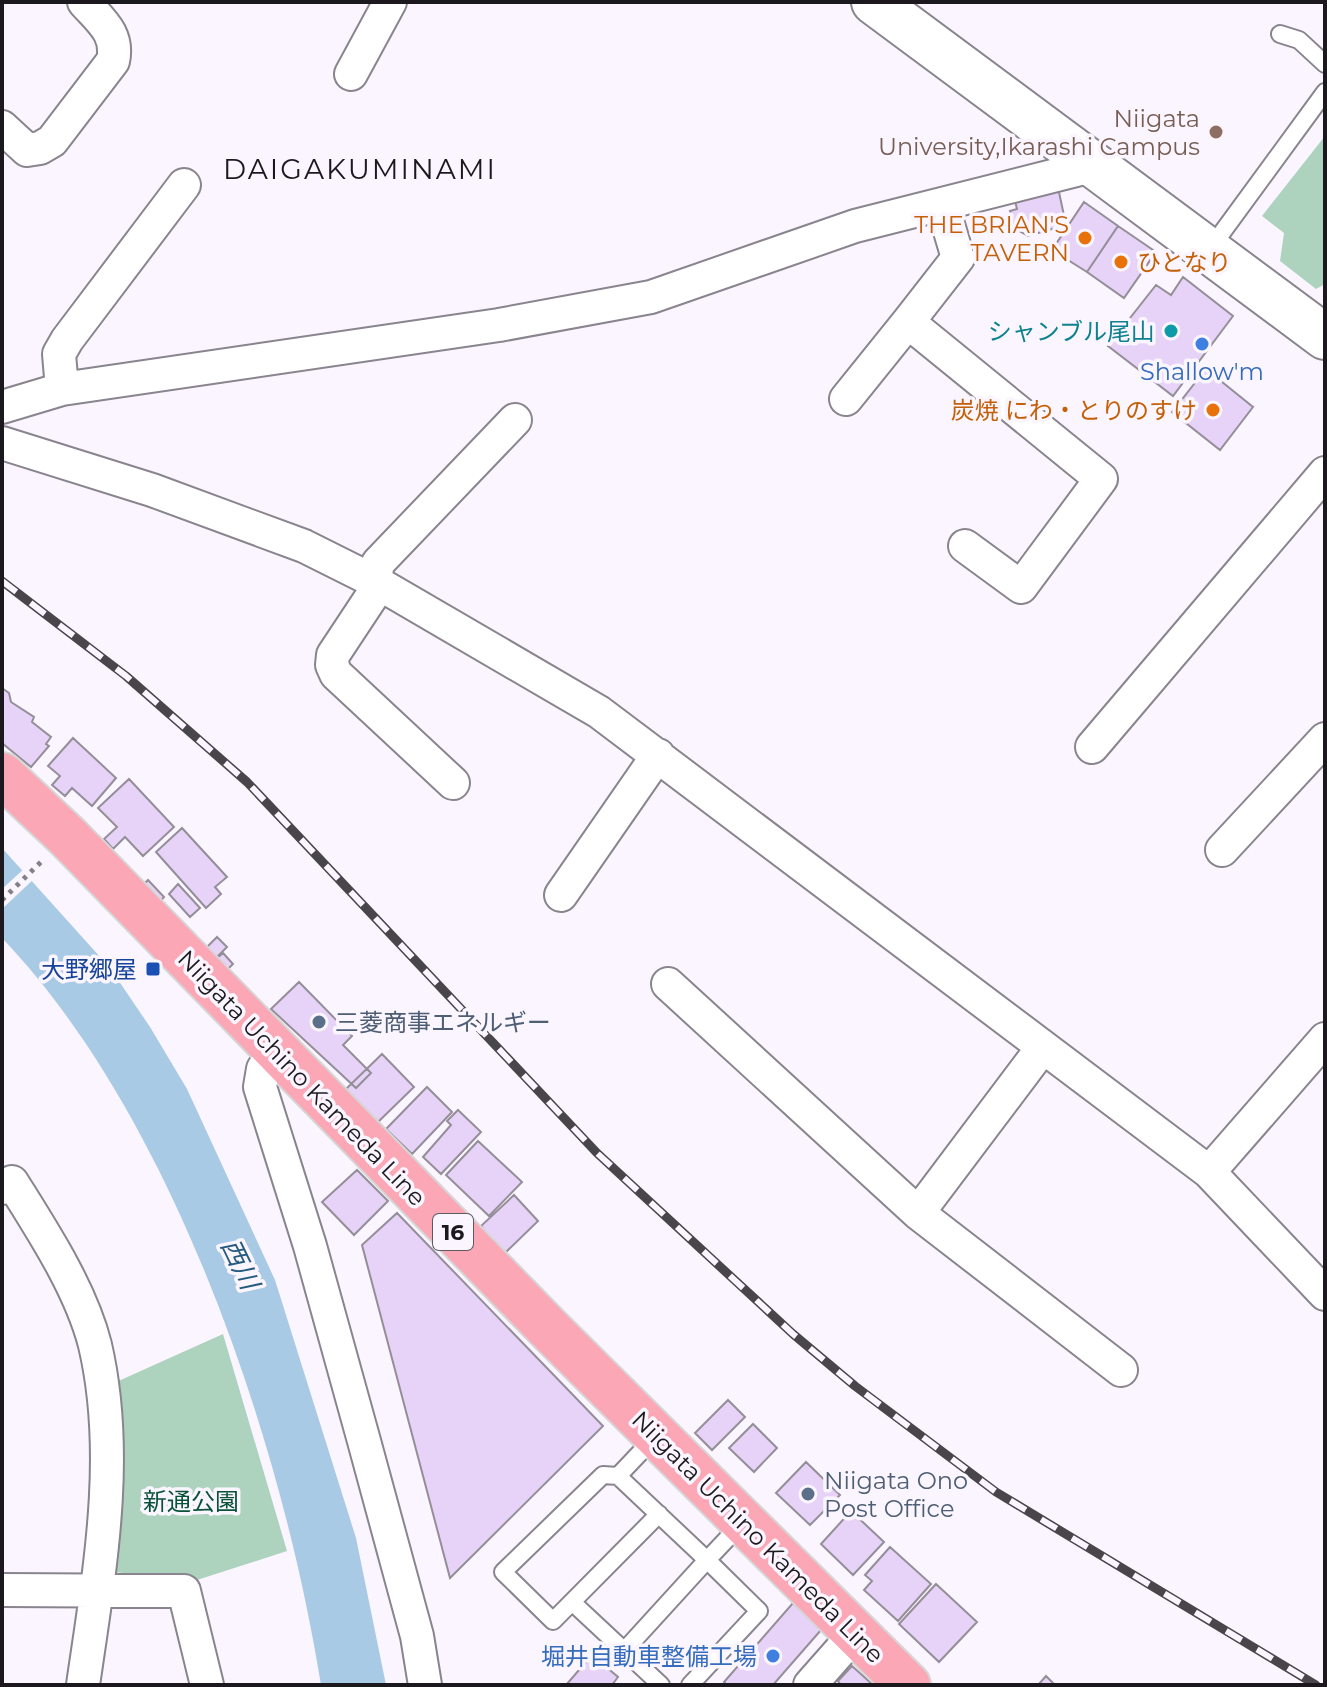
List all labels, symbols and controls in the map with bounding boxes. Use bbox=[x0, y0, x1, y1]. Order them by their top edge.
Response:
place label: Niigata University,Ikarashi Campus bbox=[878, 104, 1200, 161]
marker: Niigata University,Ikarashi Campus bbox=[1207, 123, 1225, 141]
district label: DAIGAKUMINAMI bbox=[223, 152, 497, 186]
place label: THE BRIAN'S TAVERN bbox=[914, 210, 1069, 267]
marker: THE BRIAN'S TAVERN bbox=[1076, 229, 1094, 247]
place label: ひとなり bbox=[1137, 248, 1232, 277]
marker: ひとなり bbox=[1112, 253, 1130, 271]
place label: シャンブル尾山 bbox=[988, 317, 1155, 346]
marker: シャンブル尾山 bbox=[1162, 322, 1180, 340]
marker: Shallow'm bbox=[1193, 335, 1211, 353]
place label: Shallow'm bbox=[1140, 357, 1264, 386]
place label: 炭焼 にわ・とりのすけ bbox=[951, 396, 1197, 425]
marker: 炭焼 にわ・とりのすけ bbox=[1204, 401, 1222, 419]
street label: Niigata Uchino Kameda Line bbox=[172, 944, 432, 1212]
place label: 大野郷屋 bbox=[41, 955, 137, 984]
marker: 大野郷屋 bbox=[144, 960, 162, 978]
place label: 三菱商事エネルギー bbox=[335, 1008, 551, 1037]
marker: 三菱商事エネルギー bbox=[310, 1013, 328, 1031]
road number: 16 bbox=[433, 1214, 473, 1250]
water label: 西川 bbox=[214, 1234, 267, 1297]
street label: Niigata Uchino Kameda Line bbox=[626, 1405, 890, 1669]
place label: Niigata Ono Post Office bbox=[824, 1466, 968, 1523]
marker: Niigata Ono Post Office bbox=[799, 1485, 817, 1503]
park label: 新通公園 bbox=[143, 1487, 239, 1516]
place label: 堀井自動車整備工場 bbox=[541, 1642, 757, 1671]
marker: 堀井自動車整備工場 bbox=[764, 1647, 782, 1665]

